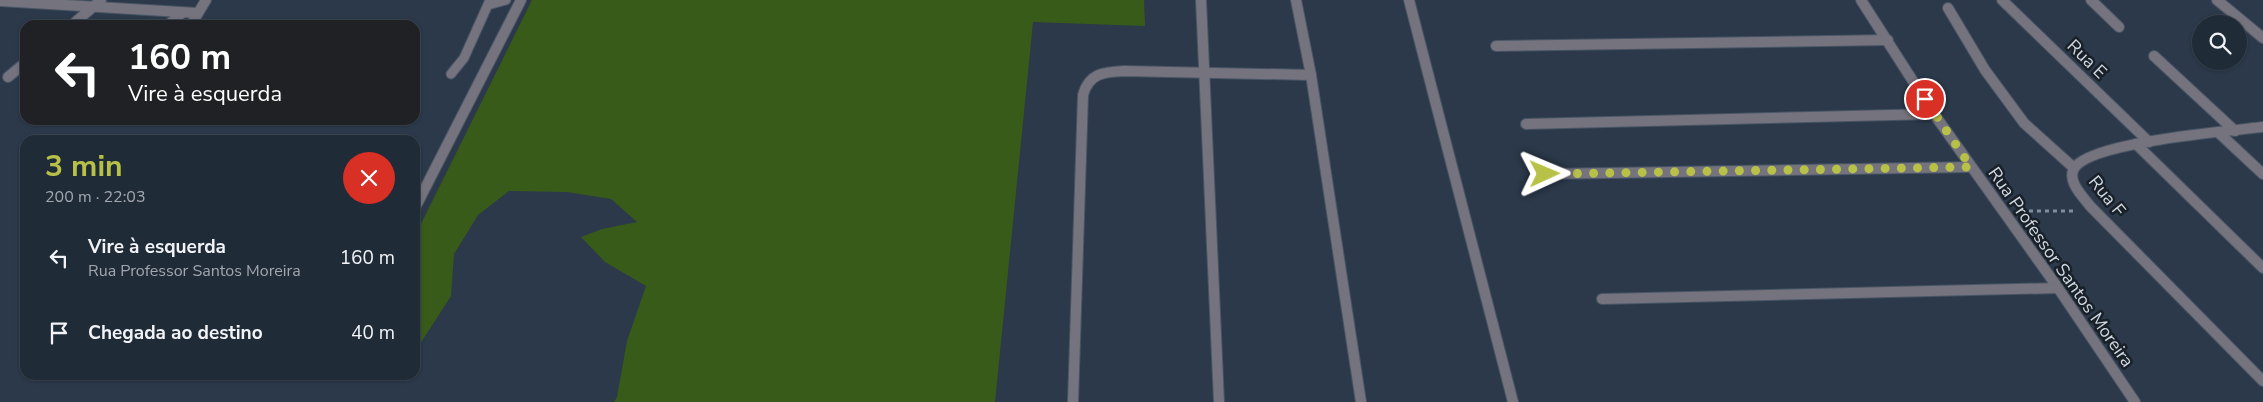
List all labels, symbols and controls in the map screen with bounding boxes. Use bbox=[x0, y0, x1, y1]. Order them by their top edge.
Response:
map controls bbox=[2192, 15, 2247, 70]
button: search bbox=[2192, 15, 2247, 70]
text: 160 m bbox=[128, 34, 231, 81]
street label: Rua E bbox=[2062, 34, 2112, 84]
icon: left bbox=[45, 40, 110, 105]
pin bbox=[1904, 78, 1946, 120]
text: Vire à esquerda bbox=[128, 79, 282, 109]
icon: arrive bbox=[1911, 85, 1939, 113]
text: 3 min bbox=[45, 146, 123, 187]
position arrow bbox=[1518, 147, 1570, 199]
button: close bbox=[343, 152, 395, 204]
street label: Rua Professor Santos Moreira bbox=[1983, 162, 2139, 372]
street label: Rua F bbox=[2083, 171, 2131, 222]
text: 200 m · 22:03 bbox=[45, 186, 146, 208]
text: Vire à esquerda bbox=[88, 234, 226, 260]
icon: left bbox=[45, 244, 73, 272]
text: 160 m bbox=[340, 245, 395, 271]
text: Rua Professor Santos Moreira bbox=[88, 260, 301, 282]
icon: arrive bbox=[45, 319, 73, 347]
text: Chegada ao destino bbox=[88, 320, 263, 346]
text: 40 m bbox=[351, 320, 395, 346]

